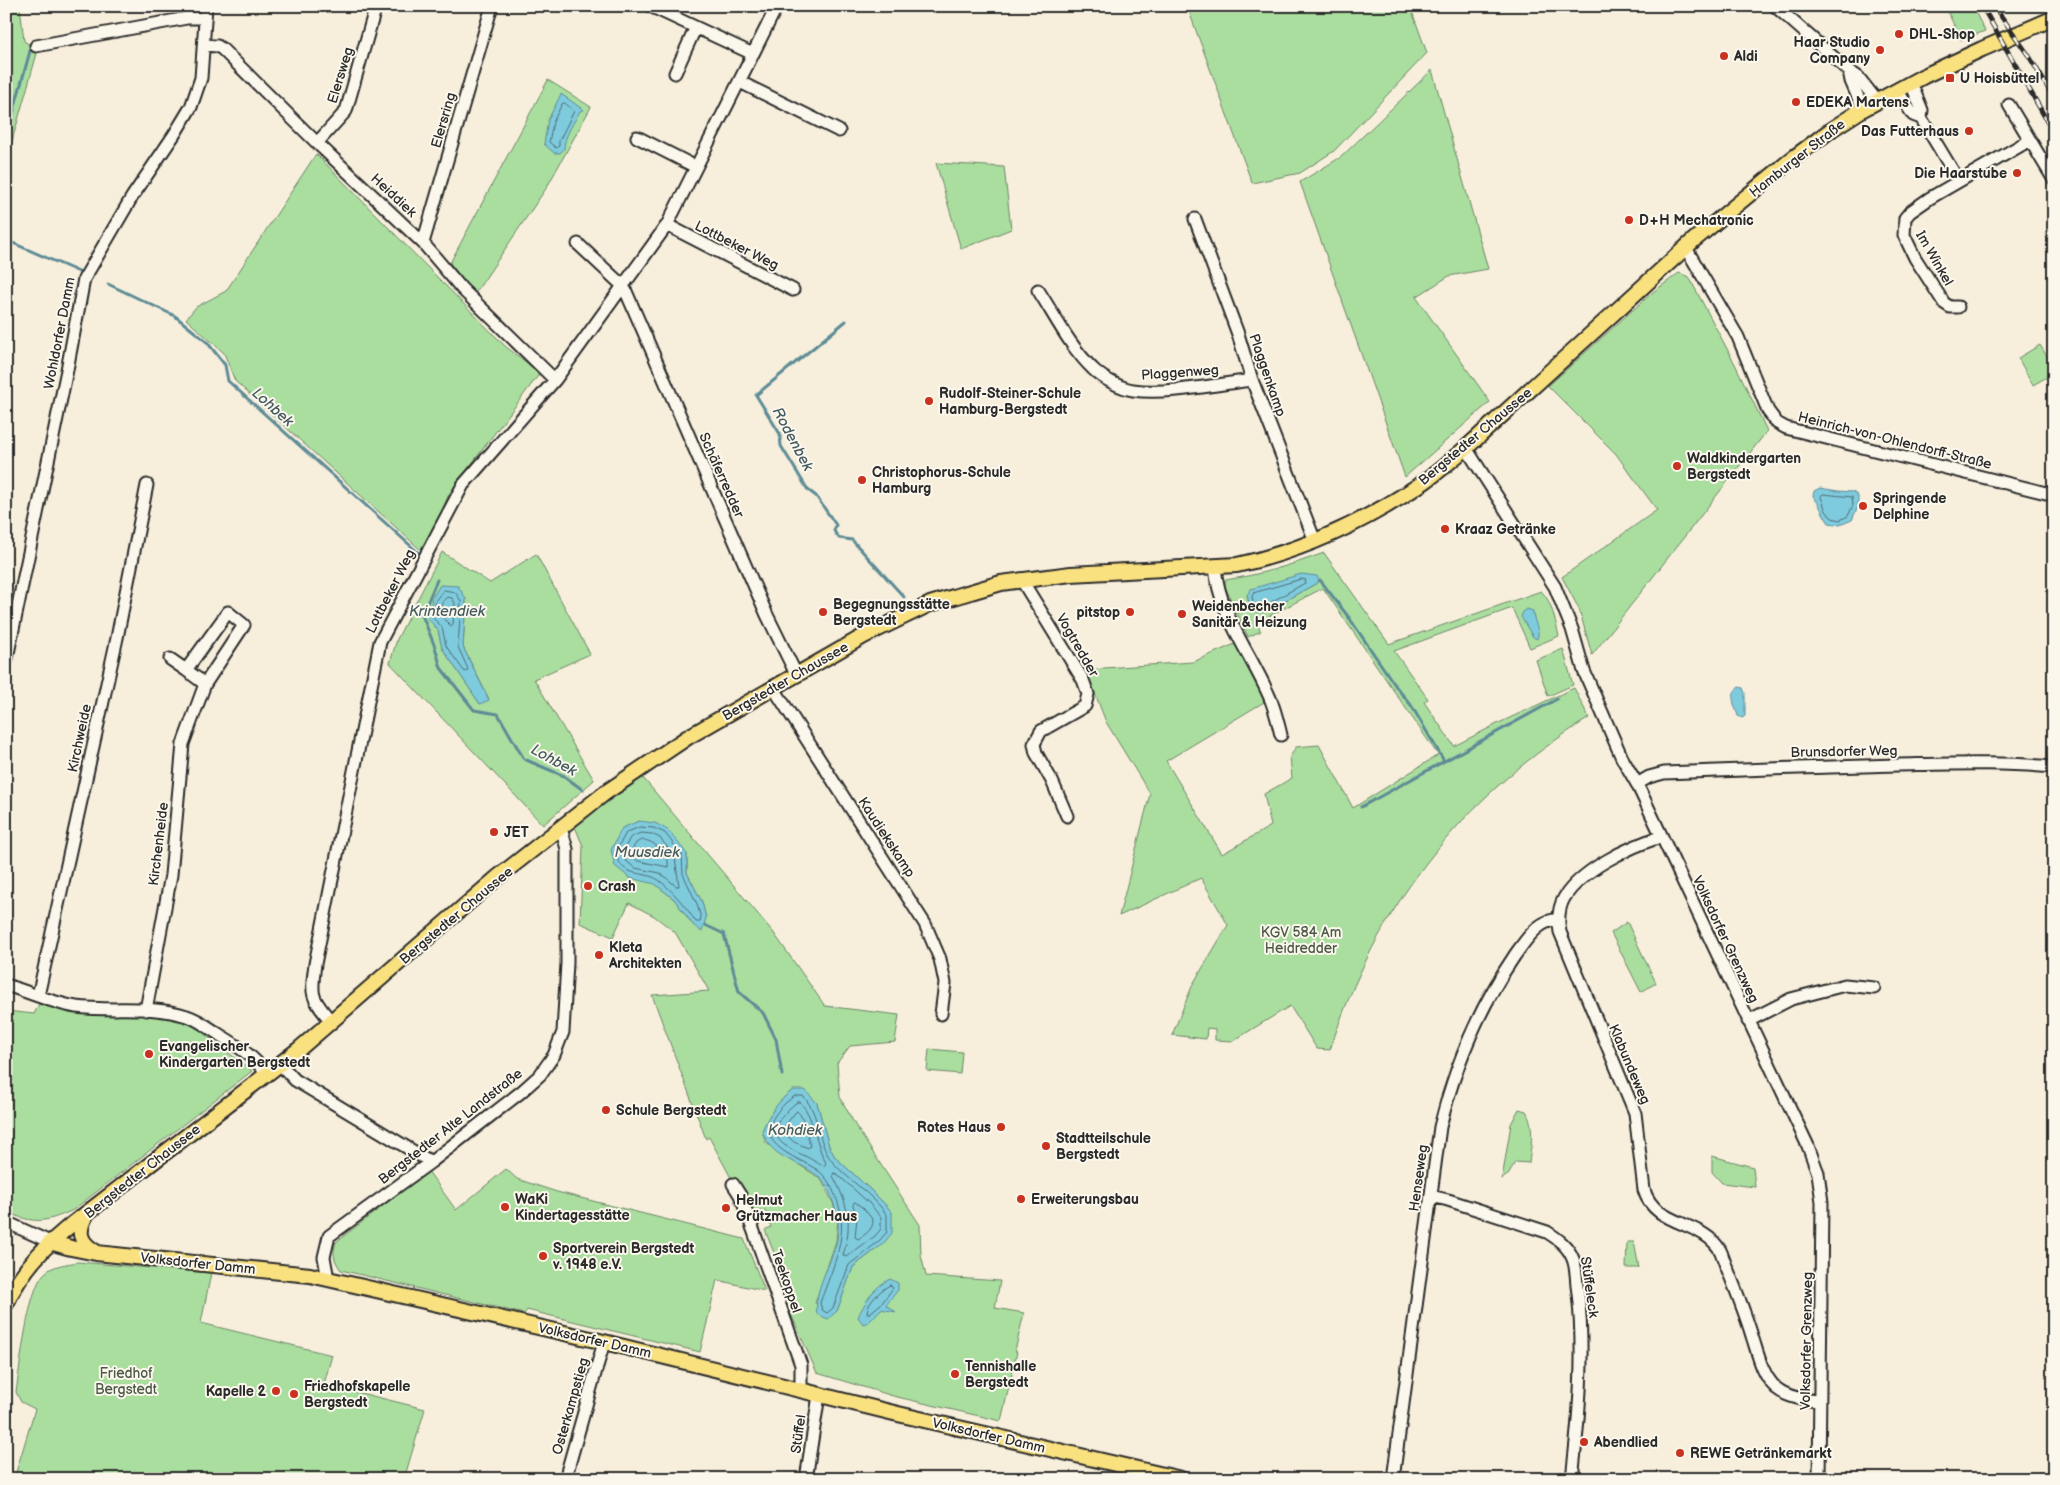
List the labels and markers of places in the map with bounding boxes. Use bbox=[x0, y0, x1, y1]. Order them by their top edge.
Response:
place label: DHL-Shop bbox=[1909, 26, 1975, 43]
marker: DHL-Shop bbox=[1893, 28, 1905, 40]
place label: Haar Studio Company bbox=[1794, 34, 1871, 67]
marker: Haar Studio Company bbox=[1874, 44, 1886, 56]
place label: Aldi bbox=[1733, 48, 1758, 65]
marker: Aldi bbox=[1718, 50, 1730, 62]
place label: U Hoisbüttel bbox=[1960, 70, 2039, 87]
marker: U Hoisbüttel bbox=[1944, 72, 1956, 84]
place label: EDEKA Martens bbox=[1806, 94, 1909, 111]
marker: EDEKA Martens bbox=[1790, 96, 1802, 108]
place label: Das Futterhaus bbox=[1861, 123, 1959, 140]
marker: Das Futterhaus bbox=[1963, 125, 1975, 137]
place label: Die Haarstube bbox=[1914, 165, 2007, 182]
marker: Die Haarstube bbox=[2011, 167, 2023, 179]
place label: D+H Mechatronic bbox=[1639, 212, 1754, 229]
marker: D+H Mechatronic bbox=[1623, 214, 1635, 226]
place label: Rudolf-Steiner-Schule Hamburg-Bergstedt bbox=[939, 385, 1081, 418]
marker: Rudolf-Steiner-Schule Hamburg-Bergstedt bbox=[923, 395, 935, 407]
place label: Waldkindergarten Bergstedt bbox=[1687, 450, 1801, 483]
marker: Waldkindergarten Bergstedt bbox=[1671, 460, 1683, 472]
place label: Christophorus-Schule Hamburg bbox=[872, 464, 1011, 497]
marker: Christophorus-Schule Hamburg bbox=[856, 474, 868, 486]
place label: Springende Delphine bbox=[1873, 490, 1946, 523]
marker: Springende Delphine bbox=[1857, 500, 1869, 512]
place label: Kraaz Getränke bbox=[1455, 521, 1556, 538]
marker: Kraaz Getränke bbox=[1439, 523, 1451, 535]
place label: Begegnungsstätte Bergstedt bbox=[833, 596, 950, 629]
place label: Weidenbecher Sanitär & Heizung bbox=[1192, 598, 1307, 631]
place label: pitstop bbox=[1076, 604, 1120, 621]
marker: Begegnungsstätte Bergstedt bbox=[817, 606, 829, 618]
marker: pitstop bbox=[1124, 606, 1136, 618]
marker: Weidenbecher Sanitär & Heizung bbox=[1176, 608, 1188, 620]
place label: JET bbox=[504, 824, 529, 841]
marker: JET bbox=[488, 826, 500, 838]
place label: Crash bbox=[598, 878, 636, 895]
marker: Crash bbox=[582, 880, 594, 892]
place label: Kleta Architekten bbox=[608, 939, 682, 972]
marker: Kleta Architekten bbox=[593, 949, 605, 961]
place label: Evangelischer Kindergarten Bergstedt bbox=[159, 1038, 311, 1071]
marker: Evangelischer Kindergarten Bergstedt bbox=[143, 1048, 155, 1060]
place label: Schule Bergstedt bbox=[616, 1102, 727, 1119]
marker: Schule Bergstedt bbox=[600, 1104, 612, 1116]
place label: Rotes Haus bbox=[917, 1119, 991, 1136]
marker: Rotes Haus bbox=[995, 1121, 1007, 1133]
place label: Stadtteilschule Bergstedt bbox=[1056, 1130, 1151, 1163]
marker: Stadtteilschule Bergstedt bbox=[1040, 1140, 1052, 1152]
place label: WaKi Kindertagesstätte bbox=[515, 1191, 629, 1224]
place label: Erweiterungsbau bbox=[1031, 1191, 1139, 1208]
place label: Helmut Grützmacher Haus bbox=[736, 1192, 857, 1225]
marker: Erweiterungsbau bbox=[1015, 1193, 1027, 1205]
marker: WaKi Kindertagesstätte bbox=[499, 1201, 511, 1213]
marker: Helmut Grützmacher Haus bbox=[720, 1202, 732, 1214]
place label: Sportverein Bergstedt v. 1948 e.V. bbox=[552, 1240, 694, 1273]
marker: Sportverein Bergstedt v. 1948 e.V. bbox=[537, 1250, 549, 1262]
place label: Tennishalle Bergstedt bbox=[965, 1358, 1036, 1391]
marker: Tennishalle Bergstedt bbox=[949, 1368, 961, 1380]
place label: Friedhofskapelle Bergstedt bbox=[304, 1378, 410, 1411]
place label: Kapelle 2 bbox=[206, 1383, 267, 1400]
marker: Kapelle 2 bbox=[270, 1385, 282, 1397]
marker: Friedhofskapelle Bergstedt bbox=[288, 1388, 300, 1400]
place label: Abendlied bbox=[1593, 1434, 1658, 1451]
marker: Abendlied bbox=[1578, 1436, 1590, 1448]
place label: REWE Getränkemarkt bbox=[1690, 1445, 1832, 1462]
marker: REWE Getränkemarkt bbox=[1674, 1447, 1686, 1459]

